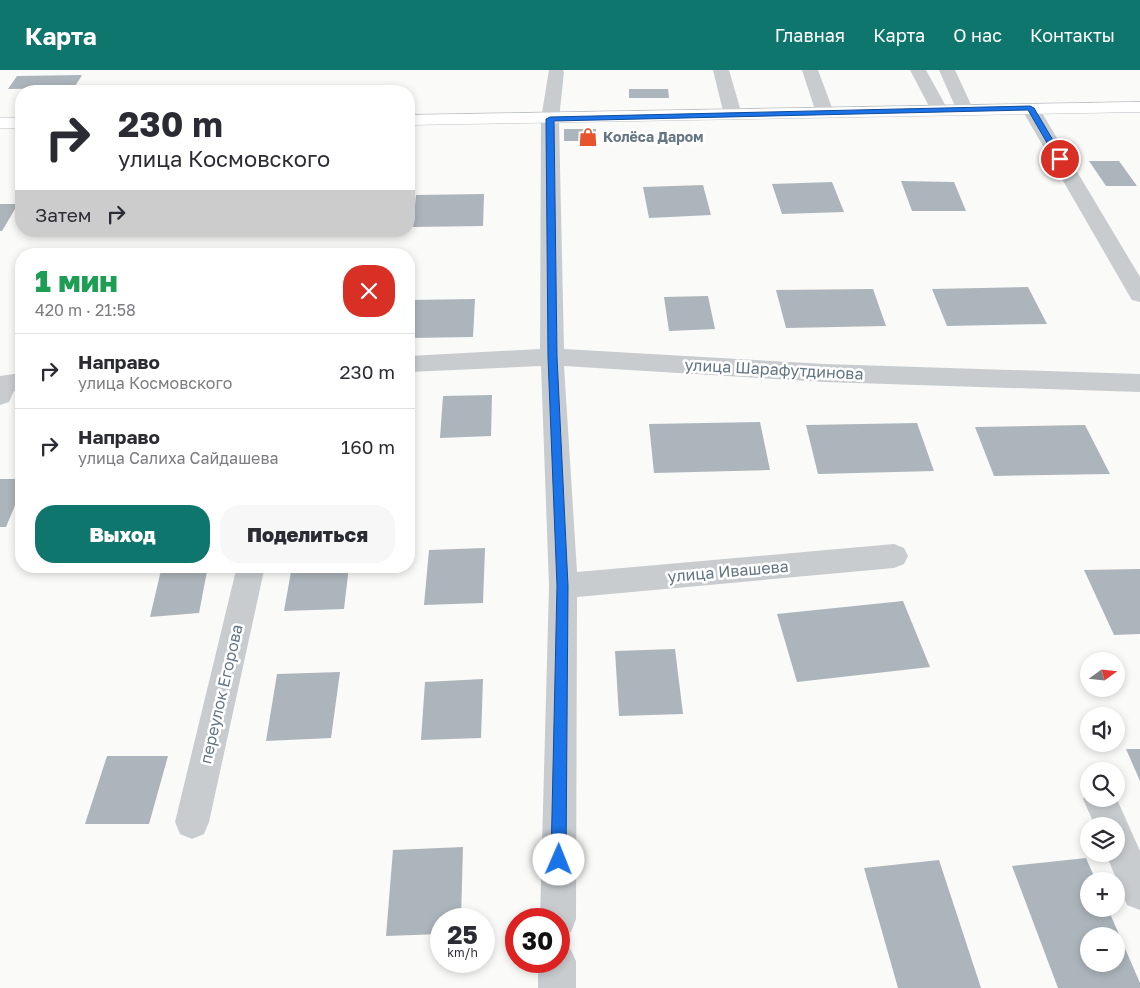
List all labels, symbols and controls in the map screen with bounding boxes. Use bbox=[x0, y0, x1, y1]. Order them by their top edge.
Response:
text: Карта bbox=[25, 21, 97, 50]
text: Главная bbox=[775, 24, 845, 46]
text: Карта bbox=[873, 24, 925, 46]
text: О нас bbox=[953, 24, 1002, 46]
text: Контакты bbox=[1030, 24, 1115, 46]
text: 230 m bbox=[118, 103, 223, 145]
icon: right bbox=[35, 105, 100, 170]
shop icon: Колёса Даром bbox=[577, 126, 599, 148]
place label: Колёса Даром bbox=[603, 128, 703, 145]
pin bbox=[1039, 138, 1081, 180]
text: улица Космовского bbox=[118, 145, 330, 172]
icon: arrive bbox=[1046, 145, 1074, 173]
icon: right bbox=[102, 200, 130, 228]
text: Затем bbox=[35, 203, 92, 226]
text: 1 мин bbox=[35, 263, 118, 299]
button: close bbox=[343, 265, 395, 317]
text: 420 m · 21:58 bbox=[35, 300, 136, 320]
text: Направо bbox=[78, 350, 160, 373]
street label: улица Шарафутдинова bbox=[684, 354, 864, 384]
icon: right bbox=[35, 357, 63, 385]
text: 230 m bbox=[340, 360, 395, 383]
text: улица Космовского bbox=[78, 373, 232, 393]
text: Направо bbox=[78, 425, 160, 448]
icon: right bbox=[35, 432, 63, 460]
text: 160 m bbox=[341, 435, 395, 458]
text: улица Салиха Сайдашева bbox=[78, 448, 278, 468]
button: Выход bbox=[35, 505, 210, 563]
button: Поделиться bbox=[220, 505, 395, 563]
street label: улица Ивашева bbox=[667, 556, 789, 586]
street label: переулок Егорова bbox=[195, 622, 247, 766]
north arrow bbox=[1080, 652, 1125, 698]
map controls bbox=[1080, 652, 1125, 972]
button: sound bbox=[1080, 707, 1125, 752]
button: search bbox=[1080, 762, 1125, 807]
button: layers bbox=[1080, 817, 1125, 862]
position arrow bbox=[532, 833, 584, 885]
button: + bbox=[1080, 872, 1125, 917]
speed limit sign: 30 bbox=[505, 908, 570, 973]
text: 25 bbox=[447, 919, 478, 950]
button: − bbox=[1080, 927, 1125, 972]
text: km/h bbox=[447, 945, 478, 960]

